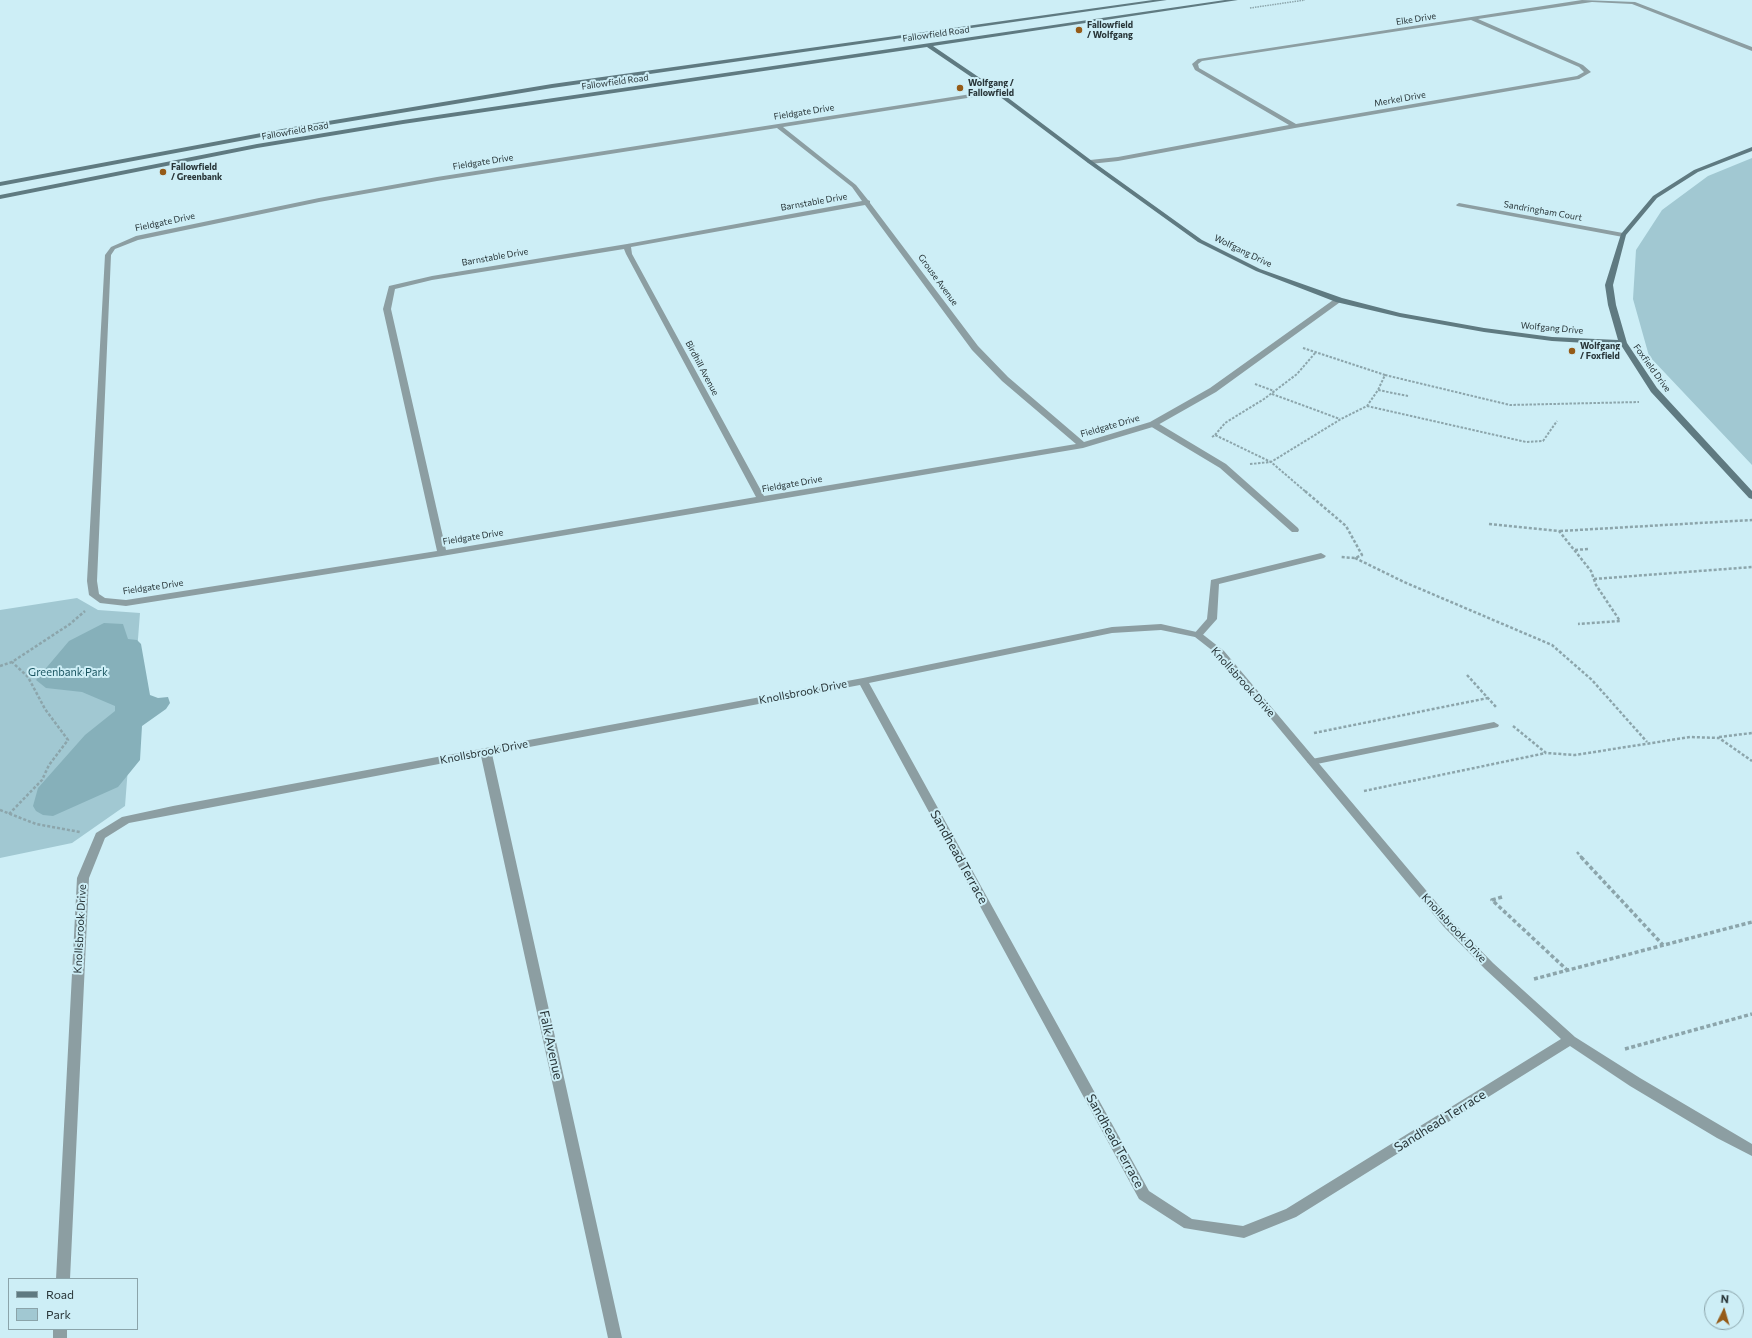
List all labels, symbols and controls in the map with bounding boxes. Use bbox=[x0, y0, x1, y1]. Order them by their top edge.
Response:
street label: Elke Drive bbox=[1395, 10, 1437, 28]
place label: Fallowfield / Wolfgang bbox=[1087, 20, 1133, 41]
street label: Fallowfield Road bbox=[902, 24, 970, 44]
marker: Fallowfield / Wolfgang bbox=[1074, 25, 1084, 35]
street label: Fallowfield Road bbox=[581, 72, 649, 92]
place label: Wolfgang / Fallowfield bbox=[968, 78, 1014, 99]
marker: Wolfgang / Fallowfield bbox=[955, 83, 965, 93]
street label: Merkel Drive bbox=[1373, 89, 1427, 109]
street label: Fieldgate Drive bbox=[773, 102, 835, 122]
street label: Fallowfield Road bbox=[261, 120, 329, 142]
street label: Fieldgate Drive bbox=[452, 152, 514, 172]
place label: Fallowfield / Greenbank bbox=[171, 162, 222, 183]
marker: Fallowfield / Greenbank bbox=[158, 167, 168, 177]
street label: Barnstable Drive bbox=[780, 191, 848, 213]
street label: Sandringham Court bbox=[1503, 199, 1583, 223]
street label: Fieldgate Drive bbox=[134, 210, 196, 234]
street label: Wolfgang Drive bbox=[1212, 232, 1274, 270]
street label: Barnstable Drive bbox=[461, 246, 529, 268]
street label: Grouse Avenue bbox=[916, 252, 960, 308]
street label: Wolfgang Drive bbox=[1520, 320, 1584, 336]
street label: Birdhill Avenue bbox=[683, 339, 721, 397]
place label: Wolfgang / Foxfield bbox=[1580, 341, 1620, 362]
street label: Foxfield Drive bbox=[1631, 342, 1673, 394]
marker: Wolfgang / Foxfield bbox=[1567, 346, 1577, 356]
street label: Fieldgate Drive bbox=[1079, 412, 1141, 440]
street label: Fieldgate Drive bbox=[761, 473, 823, 495]
street label: Fieldgate Drive bbox=[442, 527, 504, 547]
street label: Fieldgate Drive bbox=[122, 577, 184, 597]
street label: Knollsbrook Drive bbox=[1208, 644, 1278, 720]
park label: Greenbank Park bbox=[28, 665, 108, 679]
street label: Knollsbrook Drive bbox=[758, 677, 848, 707]
street label: Knollsbrook Drive bbox=[439, 737, 529, 767]
street label: Sandhead Terrace bbox=[927, 807, 991, 907]
street label: Knollsbrook Drive bbox=[71, 884, 89, 974]
street label: Knollsbrook Drive bbox=[1419, 891, 1489, 965]
street label: Falk Avenue bbox=[536, 1009, 566, 1081]
street label: Sandhead Terrace bbox=[1391, 1087, 1489, 1155]
street label: Sandhead Terrace bbox=[1083, 1091, 1147, 1191]
legend bbox=[8, 1278, 138, 1330]
text: Road bbox=[46, 1287, 74, 1301]
north arrow bbox=[1704, 1290, 1744, 1330]
text: N bbox=[1720, 1292, 1730, 1305]
text: Park bbox=[46, 1307, 71, 1321]

